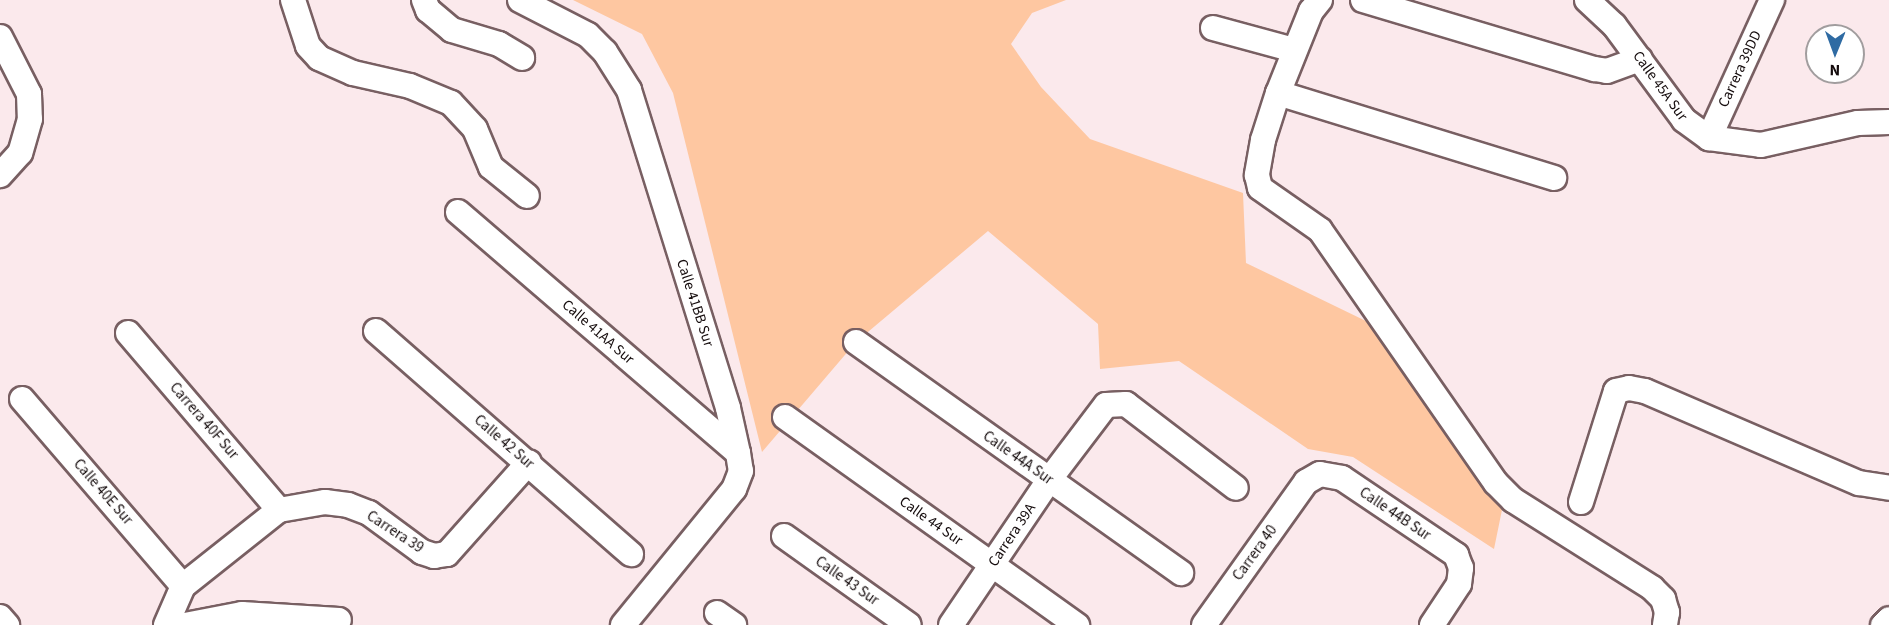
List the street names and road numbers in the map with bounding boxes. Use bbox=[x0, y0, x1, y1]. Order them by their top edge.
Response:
street label: Carrera 39DD bbox=[1714, 28, 1766, 110]
street label: Calle 45A Sur bbox=[1629, 48, 1691, 124]
street label: Calle 41BB Sur bbox=[672, 257, 718, 349]
street label: Calle 41AA Sur bbox=[558, 296, 638, 368]
street label: Carrera 40F Sur bbox=[166, 379, 242, 463]
street label: Calle 42 Sur bbox=[470, 411, 538, 473]
street label: Calle 44A Sur bbox=[979, 427, 1057, 489]
street label: Calle 40E Sur bbox=[70, 455, 136, 529]
street label: Calle 44B Sur bbox=[1356, 484, 1434, 544]
street label: Calle 44 Sur bbox=[896, 493, 966, 549]
street label: Carrera 39A bbox=[984, 500, 1040, 570]
street label: Carrera 39 bbox=[363, 507, 427, 557]
street label: Carrera 40 bbox=[1229, 522, 1281, 584]
street label: Calle 43 Sur bbox=[812, 553, 882, 609]

